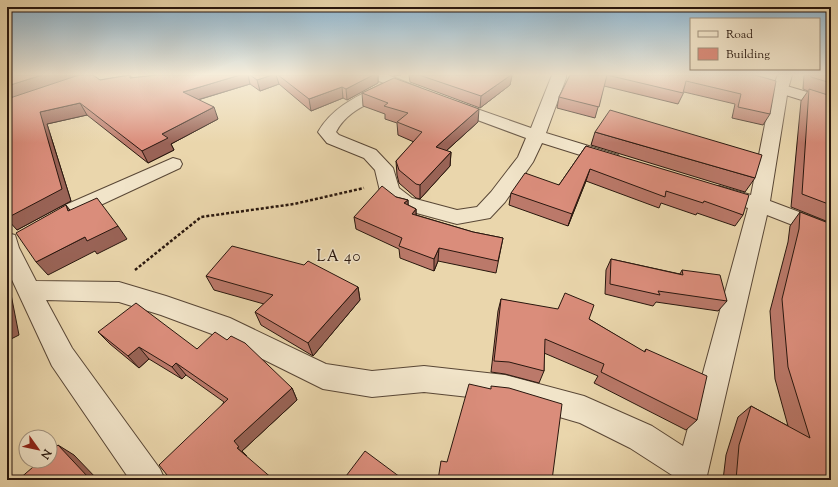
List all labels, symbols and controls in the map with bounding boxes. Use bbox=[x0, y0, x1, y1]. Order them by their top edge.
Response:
legend bbox=[690, 18, 820, 70]
text: Road bbox=[726, 26, 753, 44]
text: Building bbox=[726, 46, 770, 64]
district label: LA 40 bbox=[317, 247, 361, 268]
north arrow bbox=[18, 429, 58, 469]
text: N bbox=[36, 445, 55, 462]

